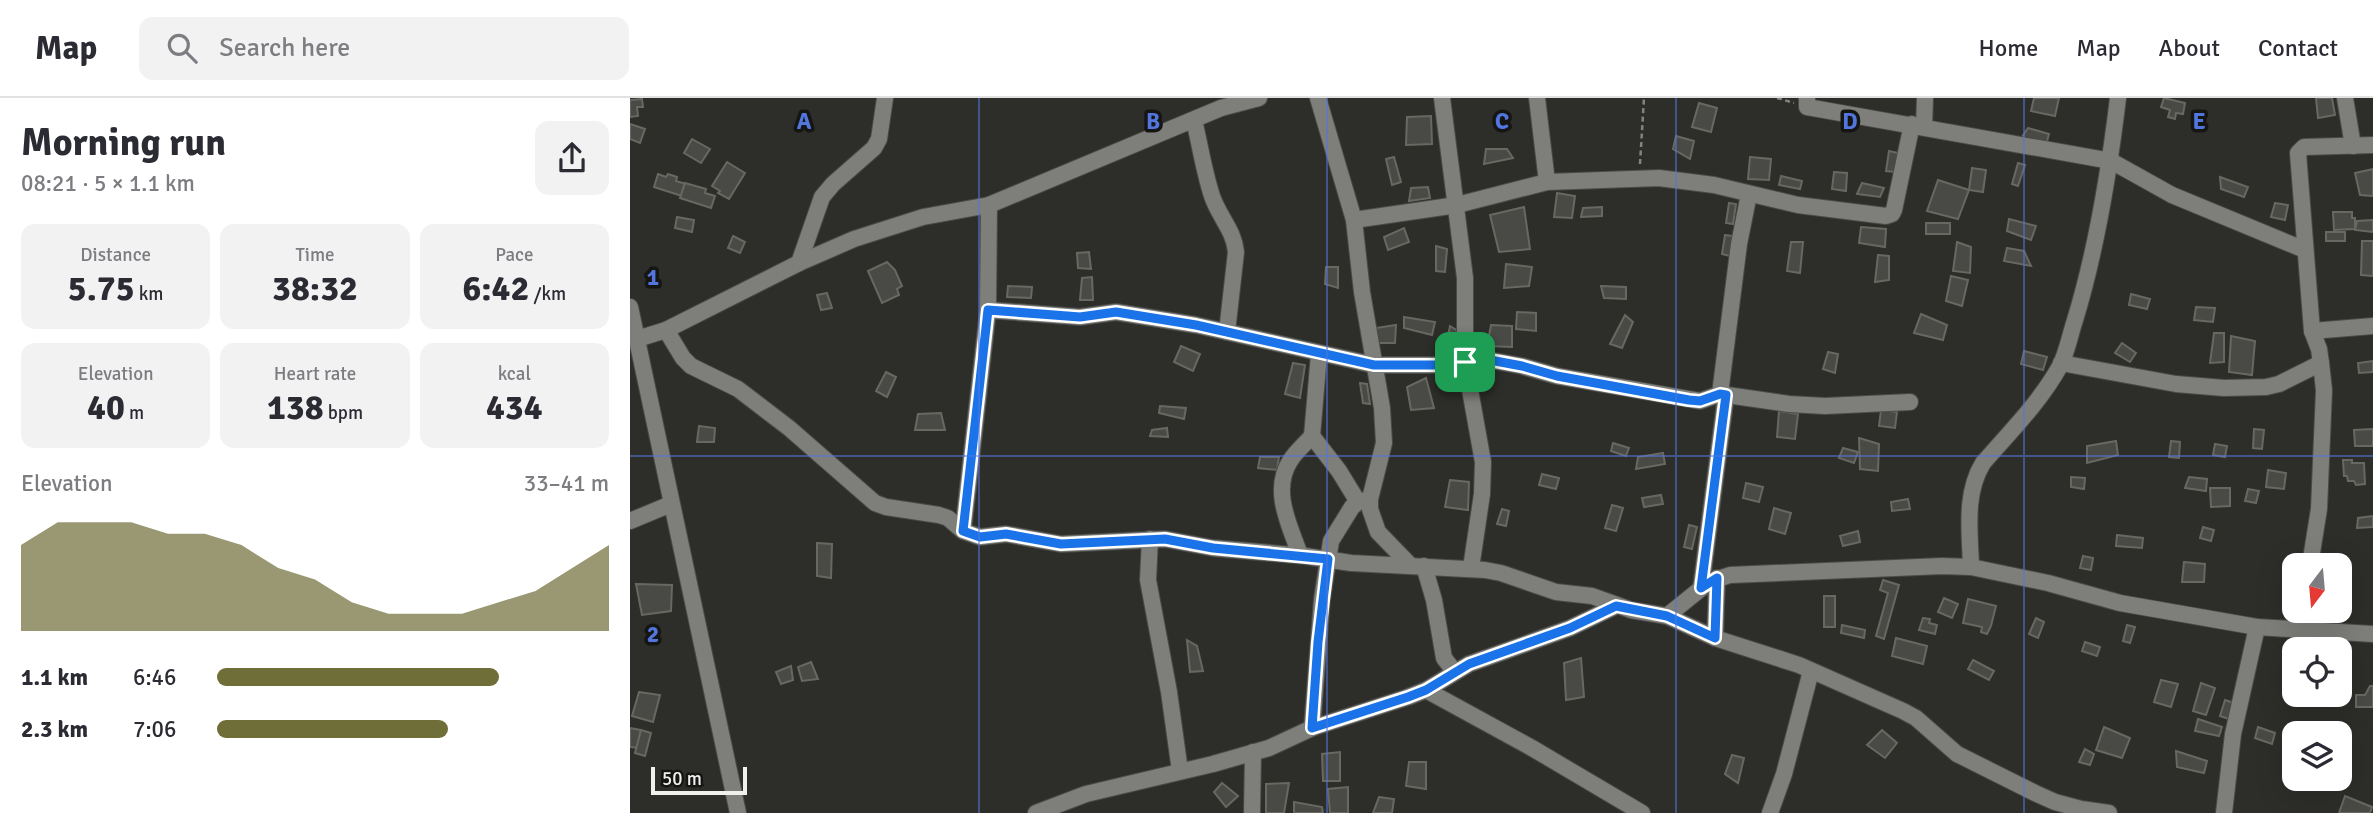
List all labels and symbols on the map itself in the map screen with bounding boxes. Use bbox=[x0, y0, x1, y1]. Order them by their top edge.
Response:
text: A bbox=[797, 107, 812, 136]
text: B bbox=[1146, 107, 1160, 136]
text: C bbox=[1495, 107, 1509, 136]
text: D bbox=[1842, 107, 1858, 136]
text: E bbox=[2192, 107, 2206, 136]
text: 1 bbox=[647, 263, 659, 292]
pin bbox=[1435, 332, 1495, 392]
north arrow bbox=[2282, 553, 2352, 623]
text: 2 bbox=[647, 620, 659, 649]
scale bar bbox=[651, 764, 747, 796]

